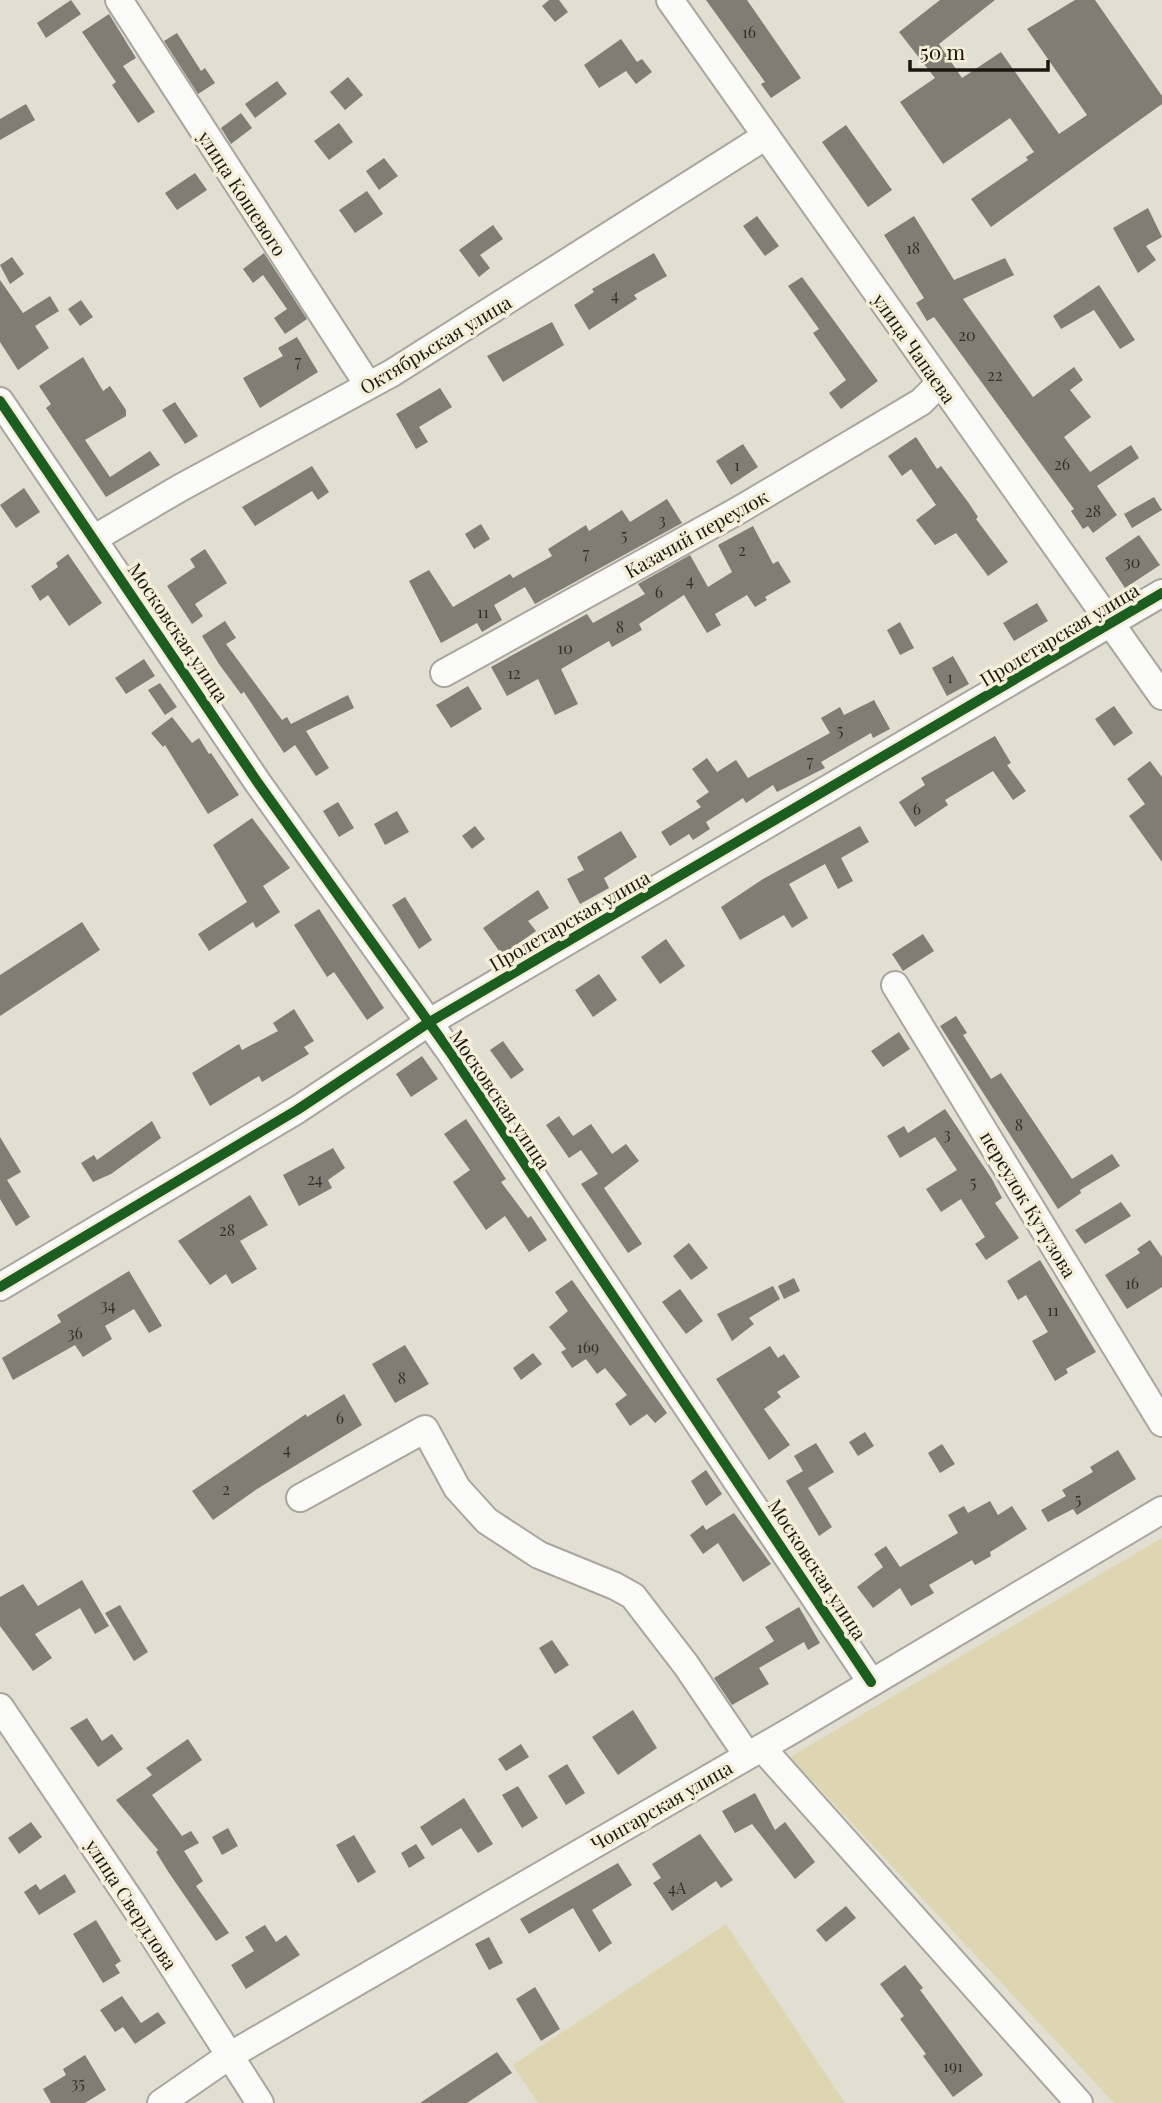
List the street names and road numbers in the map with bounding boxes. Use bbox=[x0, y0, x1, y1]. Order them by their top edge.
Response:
street label: улица Кошевого bbox=[192, 124, 293, 261]
street label: улица Чапаева bbox=[867, 287, 963, 409]
street label: Октябрьская улица bbox=[354, 288, 516, 400]
street label: Казачий переулок bbox=[619, 483, 773, 583]
street label: Московская улица bbox=[123, 557, 236, 707]
street label: Пролетарская улица bbox=[975, 576, 1144, 692]
street label: Пролетарская улица bbox=[484, 863, 655, 977]
street label: Московская улица bbox=[445, 1024, 558, 1174]
street label: переулок Кутузова bbox=[975, 1126, 1083, 1283]
street label: Московская улица bbox=[763, 1494, 874, 1645]
street label: Чонгарская улица bbox=[585, 1754, 737, 1856]
street label: улица Свердлова bbox=[80, 1833, 184, 1975]

